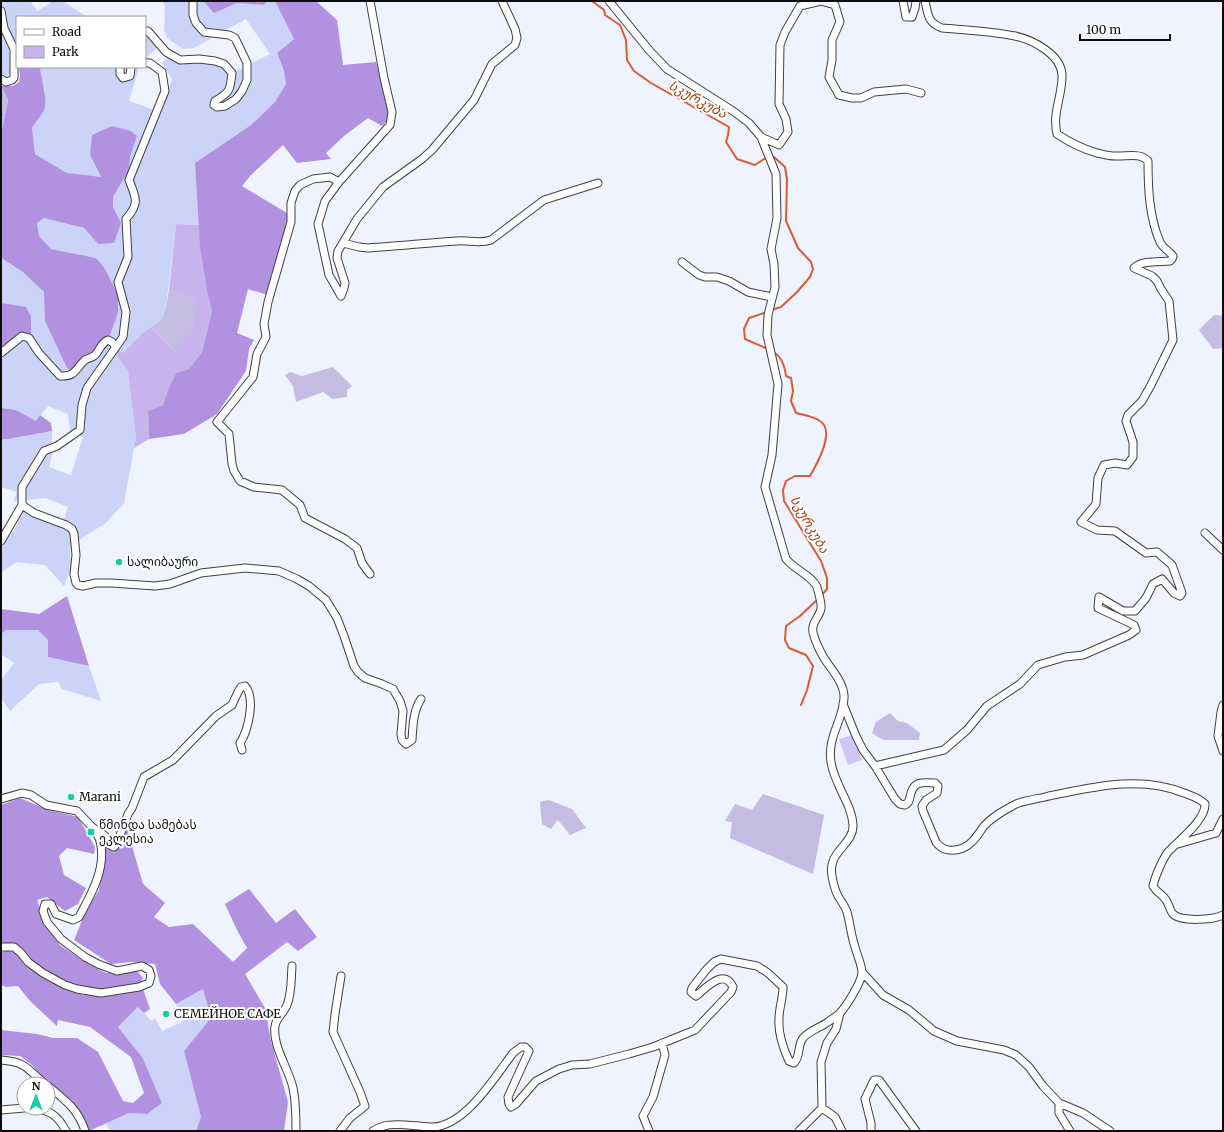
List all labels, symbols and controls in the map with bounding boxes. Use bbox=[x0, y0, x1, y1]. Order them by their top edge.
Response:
legend bbox=[16, 16, 146, 68]
scale bar bbox=[1080, 16, 1170, 42]
text: 100 m bbox=[1086, 22, 1121, 37]
text: Road bbox=[52, 24, 81, 39]
text: Park bbox=[52, 44, 79, 59]
water label: სკურკუბა bbox=[666, 77, 730, 123]
water label: სკურკუბა bbox=[786, 492, 833, 557]
place label: სალიბაური bbox=[127, 554, 198, 570]
marker: სალიბაური bbox=[114, 557, 124, 567]
place label: Marani bbox=[79, 789, 121, 804]
marker: Marani bbox=[66, 792, 76, 802]
place label: წმინდა სამებას ეკლესია bbox=[99, 817, 197, 847]
marker: წმინდა სამებას ეკლესია bbox=[86, 827, 96, 837]
place label: СЕМЕЙНОЕ САФЕ bbox=[174, 1006, 281, 1021]
marker: СЕМЕЙНОЕ САФЕ bbox=[161, 1009, 171, 1019]
north arrow bbox=[16, 1076, 56, 1116]
text: N bbox=[32, 1079, 41, 1093]

